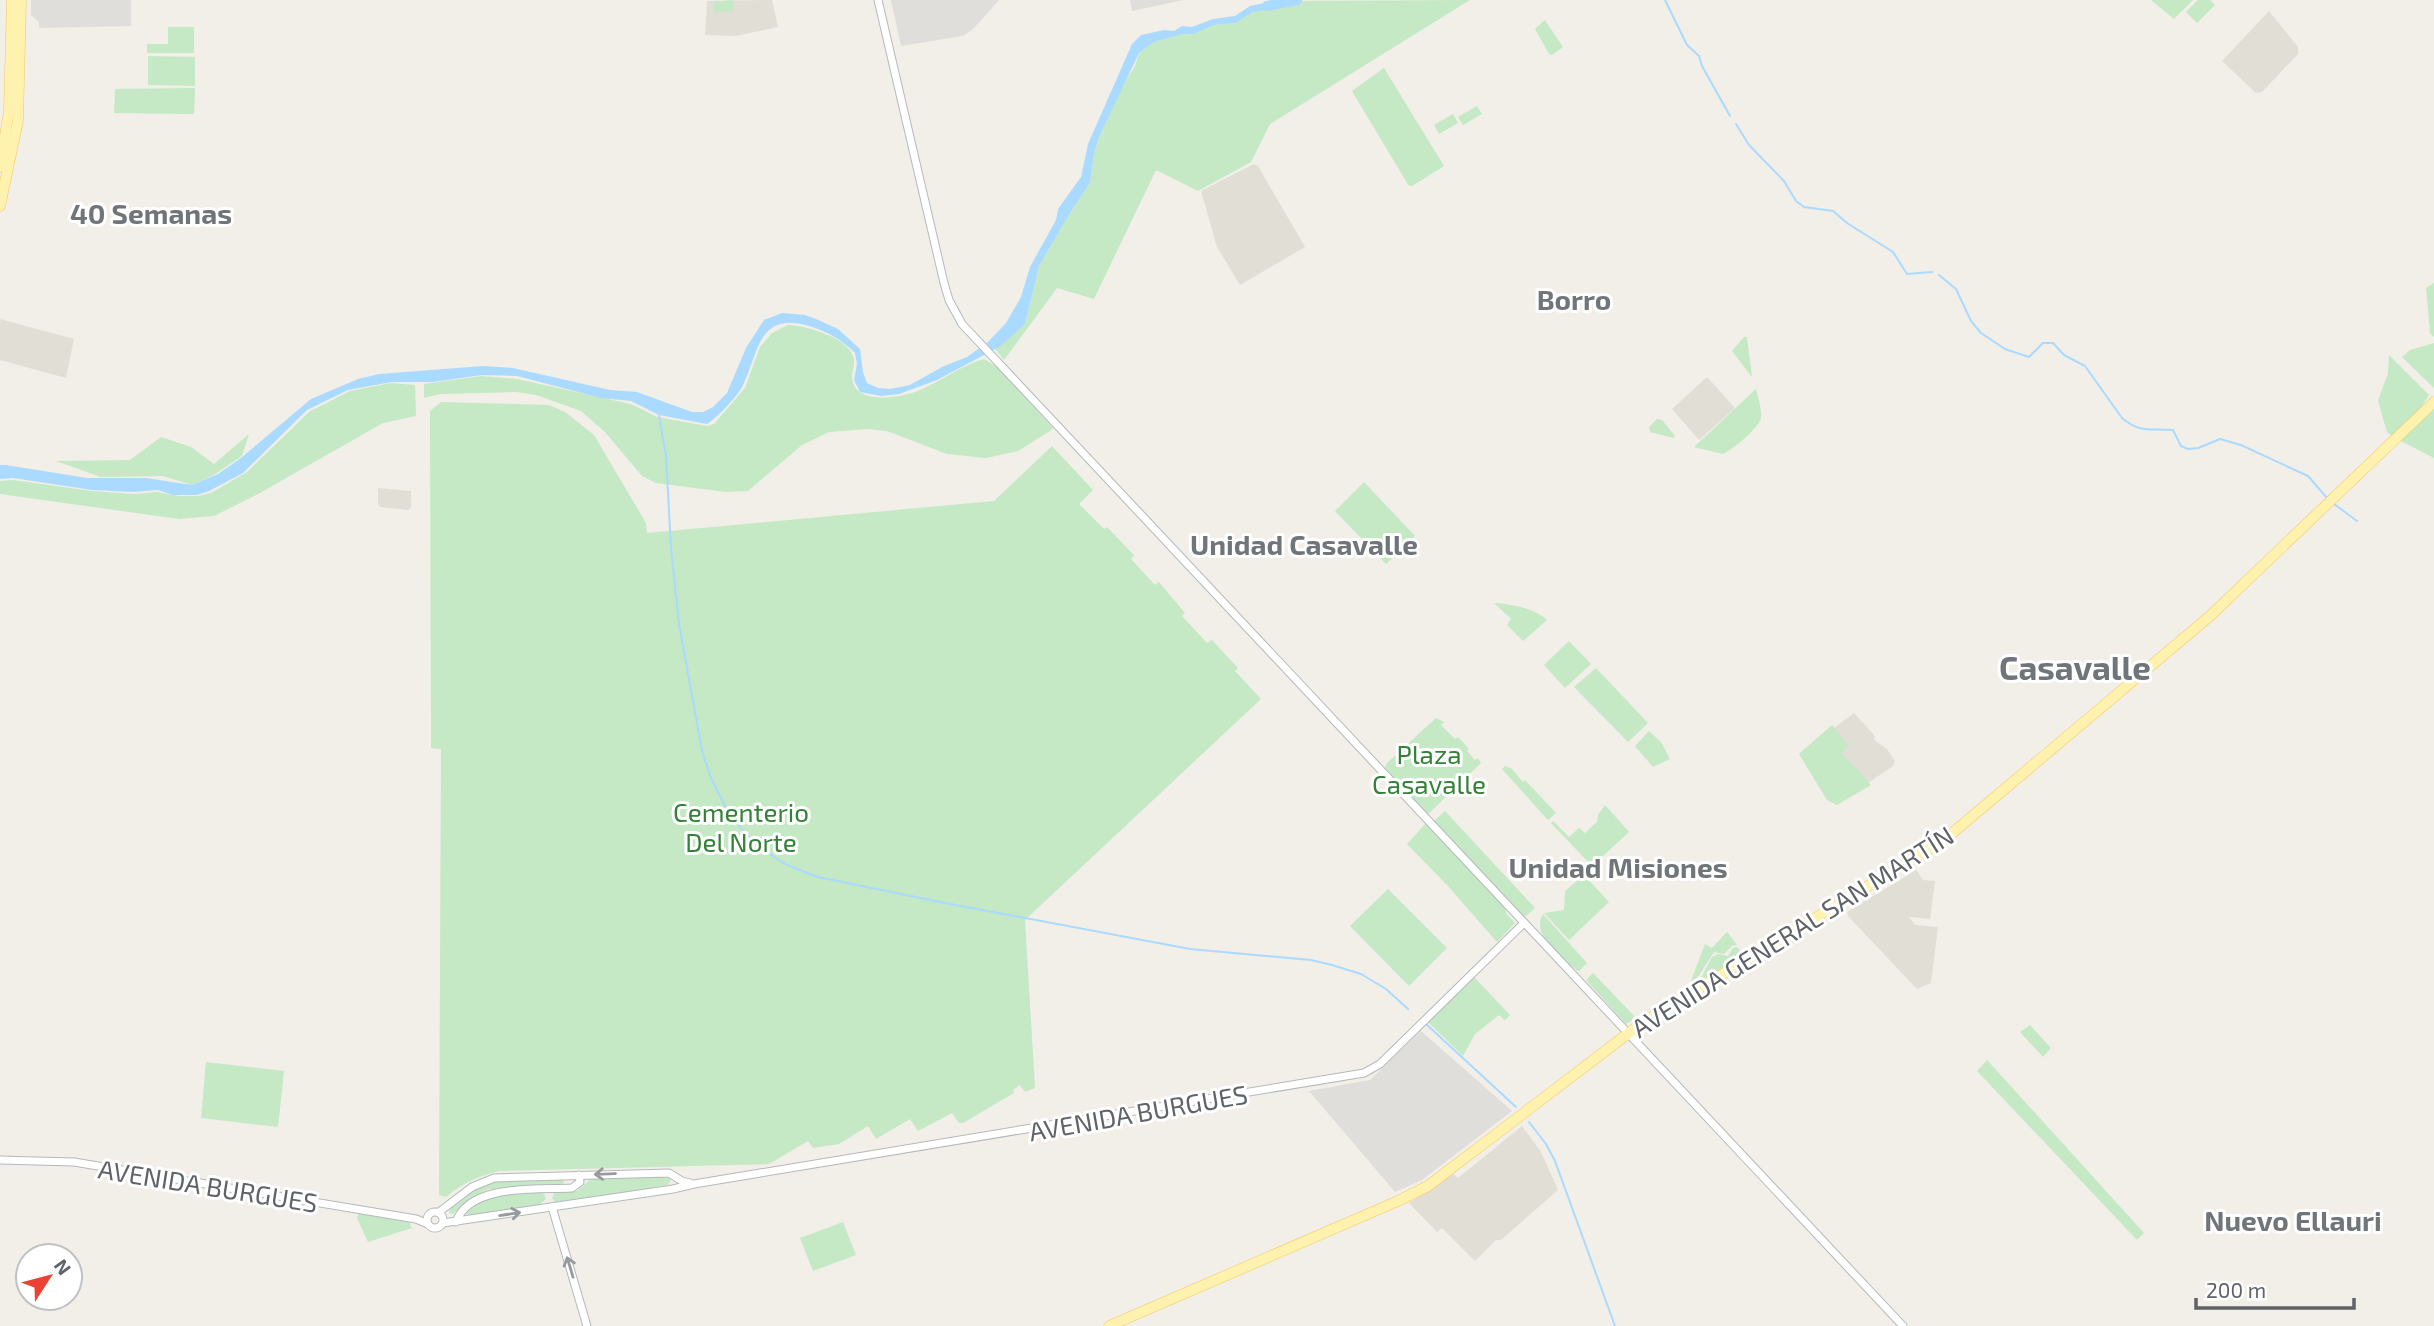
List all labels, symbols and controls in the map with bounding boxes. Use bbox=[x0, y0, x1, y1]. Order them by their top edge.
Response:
district label: 40 Semanas bbox=[70, 196, 232, 230]
district label: Borro bbox=[1537, 282, 1611, 316]
district label: Unidad Casavalle bbox=[1190, 527, 1418, 561]
district label: Casavalle bbox=[1999, 647, 2151, 687]
park label: Plaza Casavalle bbox=[1372, 738, 1486, 799]
park label: Cementerio Del Norte bbox=[673, 796, 809, 857]
street label: AVENIDA GENERAL SAN MARTÍN bbox=[1625, 819, 1959, 1043]
district label: Unidad Misiones bbox=[1508, 850, 1728, 884]
street label: AVENIDA BURGUES bbox=[1026, 1077, 1250, 1147]
street label: AVENIDA BURGUES bbox=[96, 1152, 320, 1218]
one-way arrow bbox=[594, 1168, 617, 1181]
district label: Nuevo Ellauri bbox=[2204, 1203, 2382, 1237]
one-way arrow bbox=[498, 1207, 521, 1220]
north arrow bbox=[14, 1242, 84, 1312]
text: N bbox=[50, 1254, 76, 1279]
one-way arrow bbox=[562, 1256, 575, 1278]
scale bar bbox=[2196, 1266, 2354, 1310]
text: 200 m bbox=[2206, 1277, 2266, 1302]

